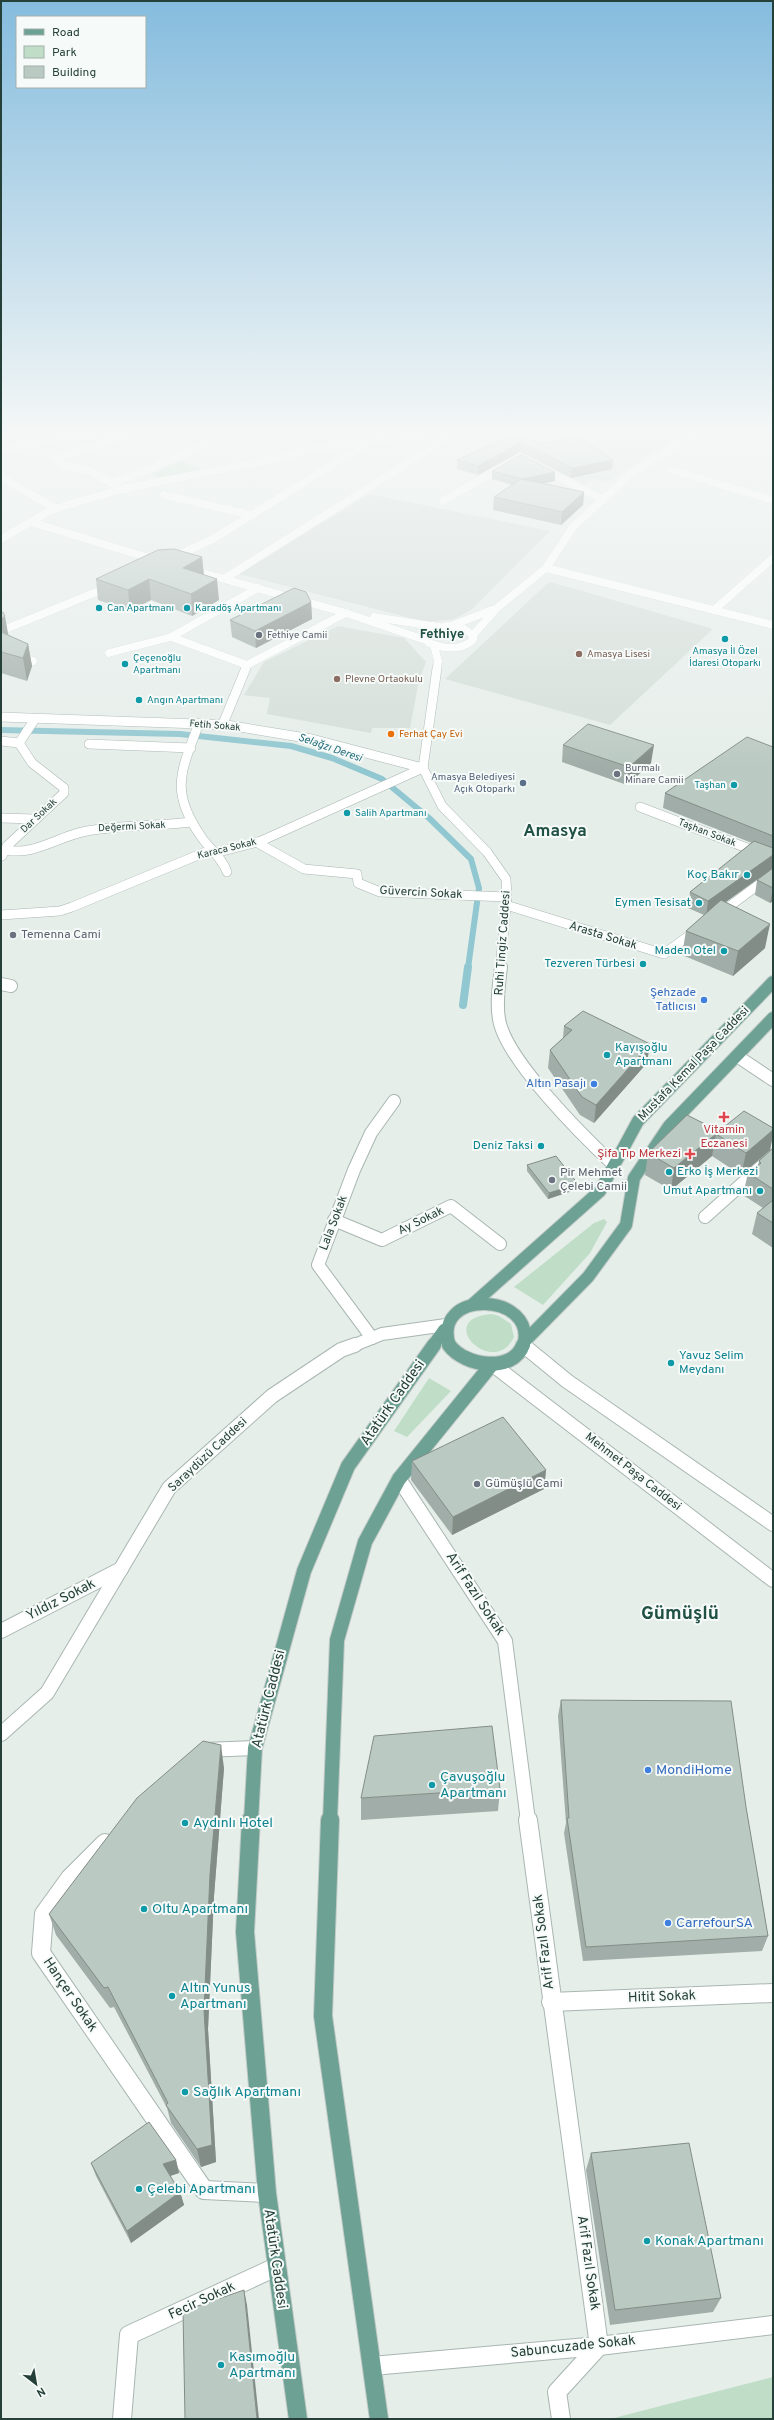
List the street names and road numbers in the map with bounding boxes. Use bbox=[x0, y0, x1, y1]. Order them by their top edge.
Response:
street label: Fetih Sokak bbox=[189, 717, 241, 735]
street label: Dar Sokak bbox=[18, 796, 60, 836]
street label: Taşhan Sokak bbox=[676, 816, 738, 850]
street label: Değermi Sokak bbox=[98, 819, 166, 835]
street label: Karaca Sokak bbox=[196, 835, 258, 863]
street label: Güvercin Sokak bbox=[379, 883, 463, 903]
street label: Ruhi Tingiz Caddesi bbox=[491, 890, 515, 996]
street label: Arasta Sokak bbox=[567, 918, 639, 954]
street label: Mustafa Kemal Paşa Caddesi bbox=[635, 1003, 753, 1125]
street label: Lala Sokak bbox=[316, 1193, 352, 1253]
street label: Ay Sokak bbox=[395, 1203, 447, 1239]
street label: Atatürk Caddesi bbox=[357, 1357, 429, 1449]
street label: Saraydüzü Caddesi bbox=[165, 1414, 251, 1496]
street label: Mehmet Paşa Caddesi bbox=[582, 1429, 684, 1515]
street label: Arif Fazıl Sokak bbox=[442, 1549, 508, 1639]
street label: Yıldız Sokak bbox=[24, 1575, 98, 1625]
street label: Atatürk Caddesi bbox=[249, 1648, 289, 1750]
street label: Arif Fazıl Sokak bbox=[530, 1893, 558, 1991]
street label: Hançer Sokak bbox=[39, 1954, 101, 2036]
street label: Hitit Sokak bbox=[628, 1987, 696, 2007]
street label: Atatürk Caddesi bbox=[260, 2208, 290, 2310]
street label: Arif Fazıl Sokak bbox=[573, 2214, 603, 2312]
street label: Fecir Sokak bbox=[166, 2278, 238, 2324]
street label: Sabuncuzade Sokak bbox=[510, 2332, 636, 2362]

